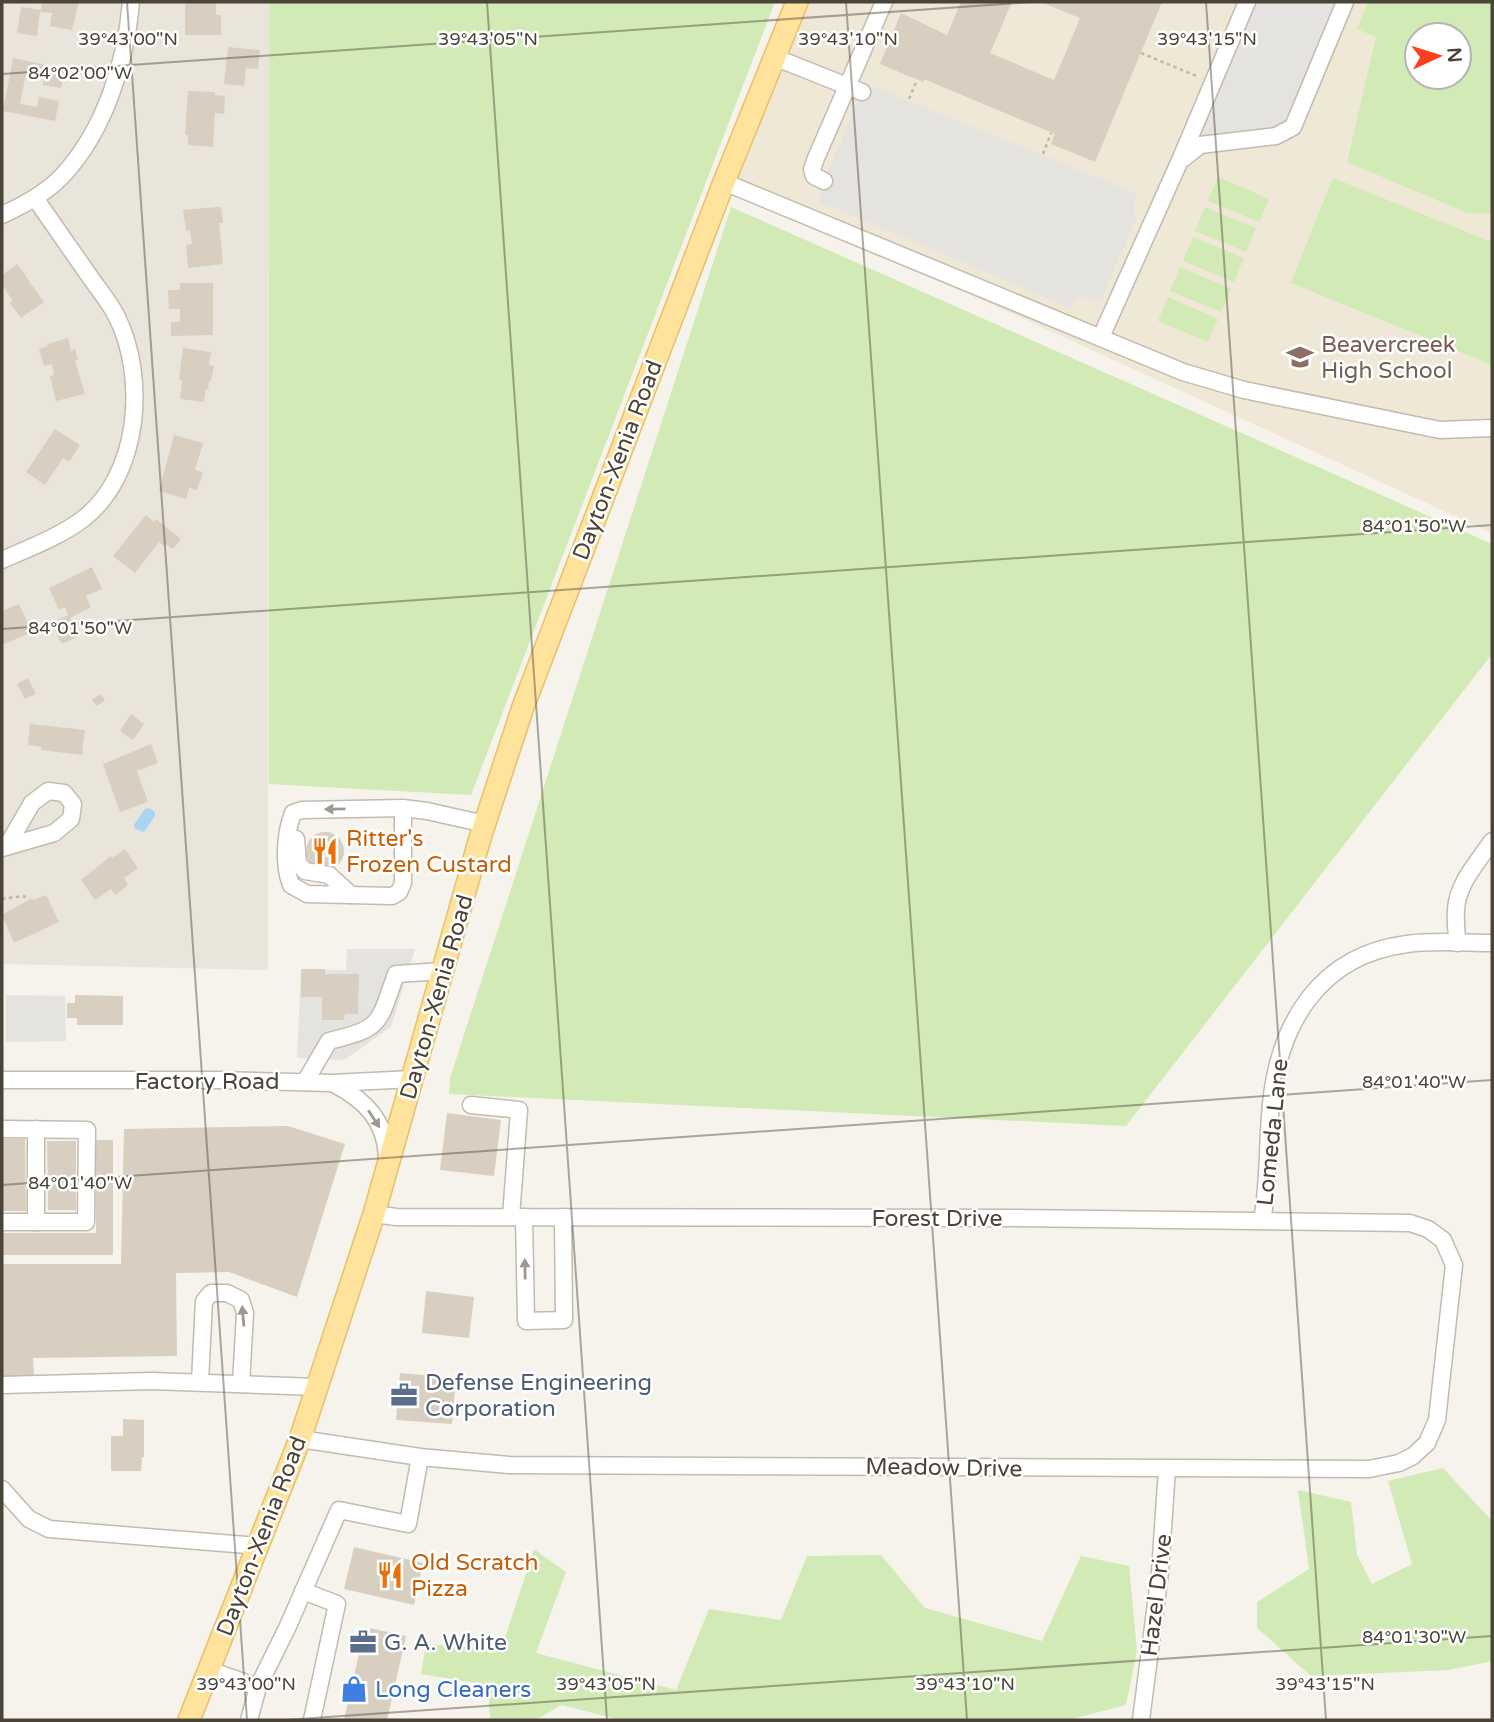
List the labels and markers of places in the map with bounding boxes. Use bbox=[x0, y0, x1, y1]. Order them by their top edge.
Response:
place label: Beavercreek High School bbox=[1321, 331, 1455, 385]
school or university icon: Beavercreek High School bbox=[1285, 342, 1315, 372]
place label: Ritter's Frozen Custard bbox=[346, 825, 512, 879]
restaurant icon: Ritter's Frozen Custard bbox=[310, 836, 340, 866]
place label: Defense Engineering Corporation bbox=[425, 1369, 652, 1423]
office icon: Defense Engineering Corporation bbox=[389, 1380, 419, 1410]
place label: Old Scratch Pizza bbox=[411, 1549, 538, 1603]
restaurant icon: Old Scratch Pizza bbox=[375, 1560, 405, 1590]
office icon: G. A. White bbox=[348, 1627, 378, 1657]
place label: G. A. White bbox=[384, 1629, 507, 1657]
shop icon: Long Cleaners bbox=[339, 1674, 369, 1704]
place label: Long Cleaners bbox=[375, 1676, 531, 1704]

